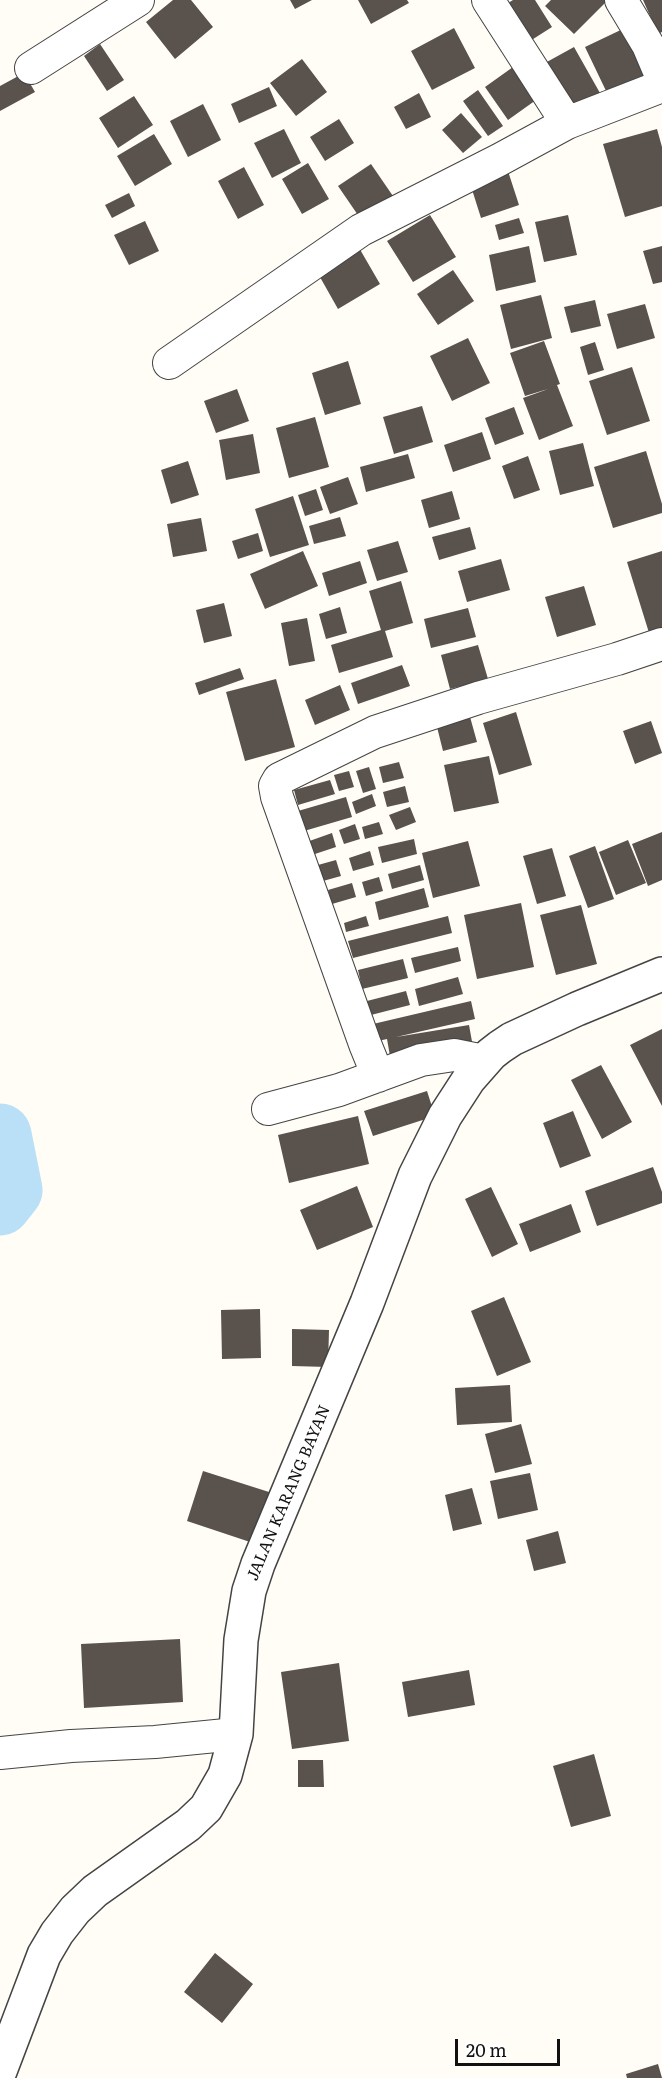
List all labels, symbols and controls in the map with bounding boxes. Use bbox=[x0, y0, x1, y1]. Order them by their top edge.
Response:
street label: JALAN KARANG BAYAN bbox=[243, 1402, 335, 1584]
scale bar bbox=[458, 2027, 563, 2065]
text: 20 m bbox=[466, 2036, 507, 2063]

